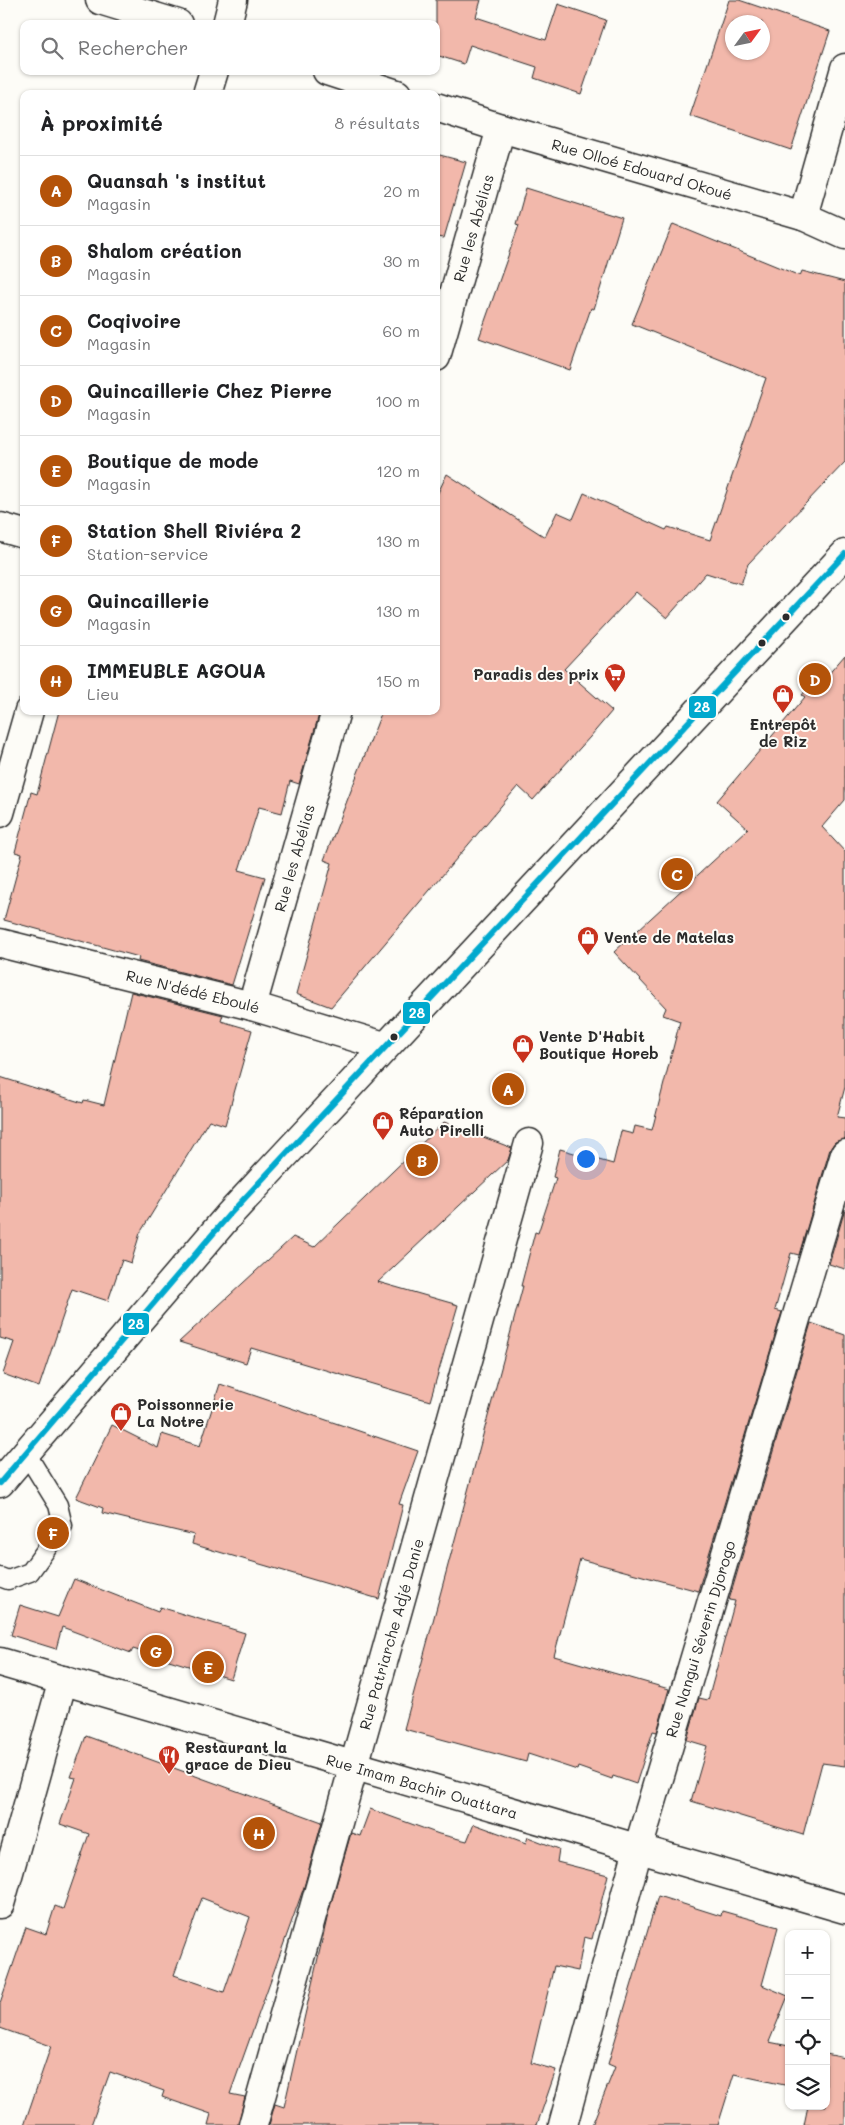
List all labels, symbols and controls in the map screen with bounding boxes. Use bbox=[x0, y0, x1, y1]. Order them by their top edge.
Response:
north arrow bbox=[725, 15, 770, 60]
search box bbox=[20, 20, 440, 75]
icon: search bbox=[38, 34, 66, 62]
text: Rechercher bbox=[78, 35, 188, 60]
text: À proximité bbox=[40, 109, 163, 136]
text: 8 résultats bbox=[335, 112, 420, 133]
street label: Rue Olloé Edouard Okoué bbox=[549, 134, 735, 204]
text: Quansah 's institut bbox=[87, 168, 266, 193]
street label: Rue les Abélias bbox=[448, 172, 498, 284]
text: A bbox=[50, 180, 62, 201]
text: 20 m bbox=[383, 180, 420, 201]
text: Magasin bbox=[87, 193, 151, 214]
text: Shalom création bbox=[87, 238, 242, 263]
text: B bbox=[51, 250, 61, 271]
text: 30 m bbox=[383, 250, 420, 271]
text: Magasin bbox=[87, 263, 151, 284]
text: Coqivoire bbox=[87, 308, 181, 333]
text: C bbox=[50, 320, 62, 341]
text: 60 m bbox=[383, 320, 420, 341]
text: Magasin bbox=[87, 333, 151, 354]
text: Quincaillerie Chez Pierre bbox=[87, 378, 332, 403]
text: D bbox=[50, 390, 62, 411]
text: 100 m bbox=[375, 390, 420, 411]
text: Magasin bbox=[87, 403, 151, 424]
text: Boutique de mode bbox=[87, 448, 259, 473]
text: E bbox=[51, 460, 61, 481]
text: 120 m bbox=[376, 460, 420, 481]
text: Magasin bbox=[87, 473, 151, 494]
text: Station Shell Riviéra 2 bbox=[87, 518, 301, 543]
text: F bbox=[51, 530, 61, 551]
text: 130 m bbox=[376, 530, 420, 551]
text: Station-service bbox=[87, 543, 208, 564]
text: Quincaillerie bbox=[87, 588, 209, 613]
text: G bbox=[50, 600, 62, 621]
text: 130 m bbox=[376, 600, 420, 621]
unlabelled marker bbox=[781, 612, 791, 622]
text: Magasin bbox=[87, 613, 151, 634]
unlabelled marker bbox=[757, 638, 767, 648]
text: IMMEUBLE AGOUA bbox=[87, 658, 266, 683]
pin: D bbox=[799, 660, 831, 698]
supermarket icon: Paradis des prix bbox=[603, 662, 627, 693]
place label: Paradis des prix bbox=[473, 664, 599, 684]
text: H bbox=[50, 670, 62, 691]
text: 150 m bbox=[376, 670, 420, 691]
text: Lieu bbox=[87, 683, 119, 704]
shop icon: Entrepôt de Riz bbox=[771, 683, 795, 714]
line badge: 28 bbox=[688, 695, 717, 719]
text: 28 bbox=[694, 697, 711, 716]
place label: Entrepôt de Riz bbox=[750, 714, 817, 751]
street label: Rue les Abélias bbox=[269, 802, 319, 914]
pin: C bbox=[661, 855, 693, 893]
shop icon: Vente de Matelas bbox=[576, 925, 600, 956]
place label: Vente de Matelas bbox=[604, 927, 734, 947]
street label: Rue N'dédé Eboulé bbox=[124, 965, 262, 1017]
line badge: 28 bbox=[402, 1001, 431, 1025]
text: 28 bbox=[409, 1003, 426, 1022]
place label: Vente D'Habit Boutique Horeb bbox=[539, 1026, 659, 1063]
unlabelled marker bbox=[389, 1032, 399, 1042]
shop icon: Vente D'Habit Boutique Horeb bbox=[511, 1033, 535, 1064]
pin: A bbox=[492, 1070, 524, 1108]
place label: Réparation Auto Pirelli bbox=[399, 1103, 484, 1140]
shop icon: Réparation Auto Pirelli bbox=[371, 1110, 395, 1141]
pin: B bbox=[406, 1141, 438, 1179]
your location bbox=[573, 1146, 599, 1172]
line badge: 28 bbox=[122, 1312, 150, 1336]
text: 28 bbox=[128, 1314, 145, 1333]
place label: Poissonnerie La Notre bbox=[137, 1394, 234, 1431]
shop icon: Poissonnerie La Notre bbox=[109, 1401, 133, 1432]
pin: F bbox=[37, 1514, 69, 1552]
street label: Rue Patriarche Adjé Danie bbox=[354, 1536, 428, 1732]
street label: Rue Nangui Séverin Djorogo bbox=[660, 1538, 740, 1740]
pin: G bbox=[140, 1632, 172, 1670]
pin: E bbox=[192, 1648, 224, 1686]
place label: Restaurant la grace de Dieu bbox=[185, 1737, 291, 1774]
restaurant icon: Restaurant la grace de Dieu bbox=[157, 1744, 181, 1775]
street label: Rue Imam Bachir Ouattara bbox=[324, 1749, 520, 1823]
pin: H bbox=[243, 1814, 275, 1852]
map controls bbox=[785, 1930, 830, 2110]
button: + bbox=[785, 1930, 830, 1975]
button: − bbox=[785, 1975, 830, 2020]
button: locate bbox=[785, 2020, 830, 2065]
button: layers bbox=[785, 2065, 830, 2110]

